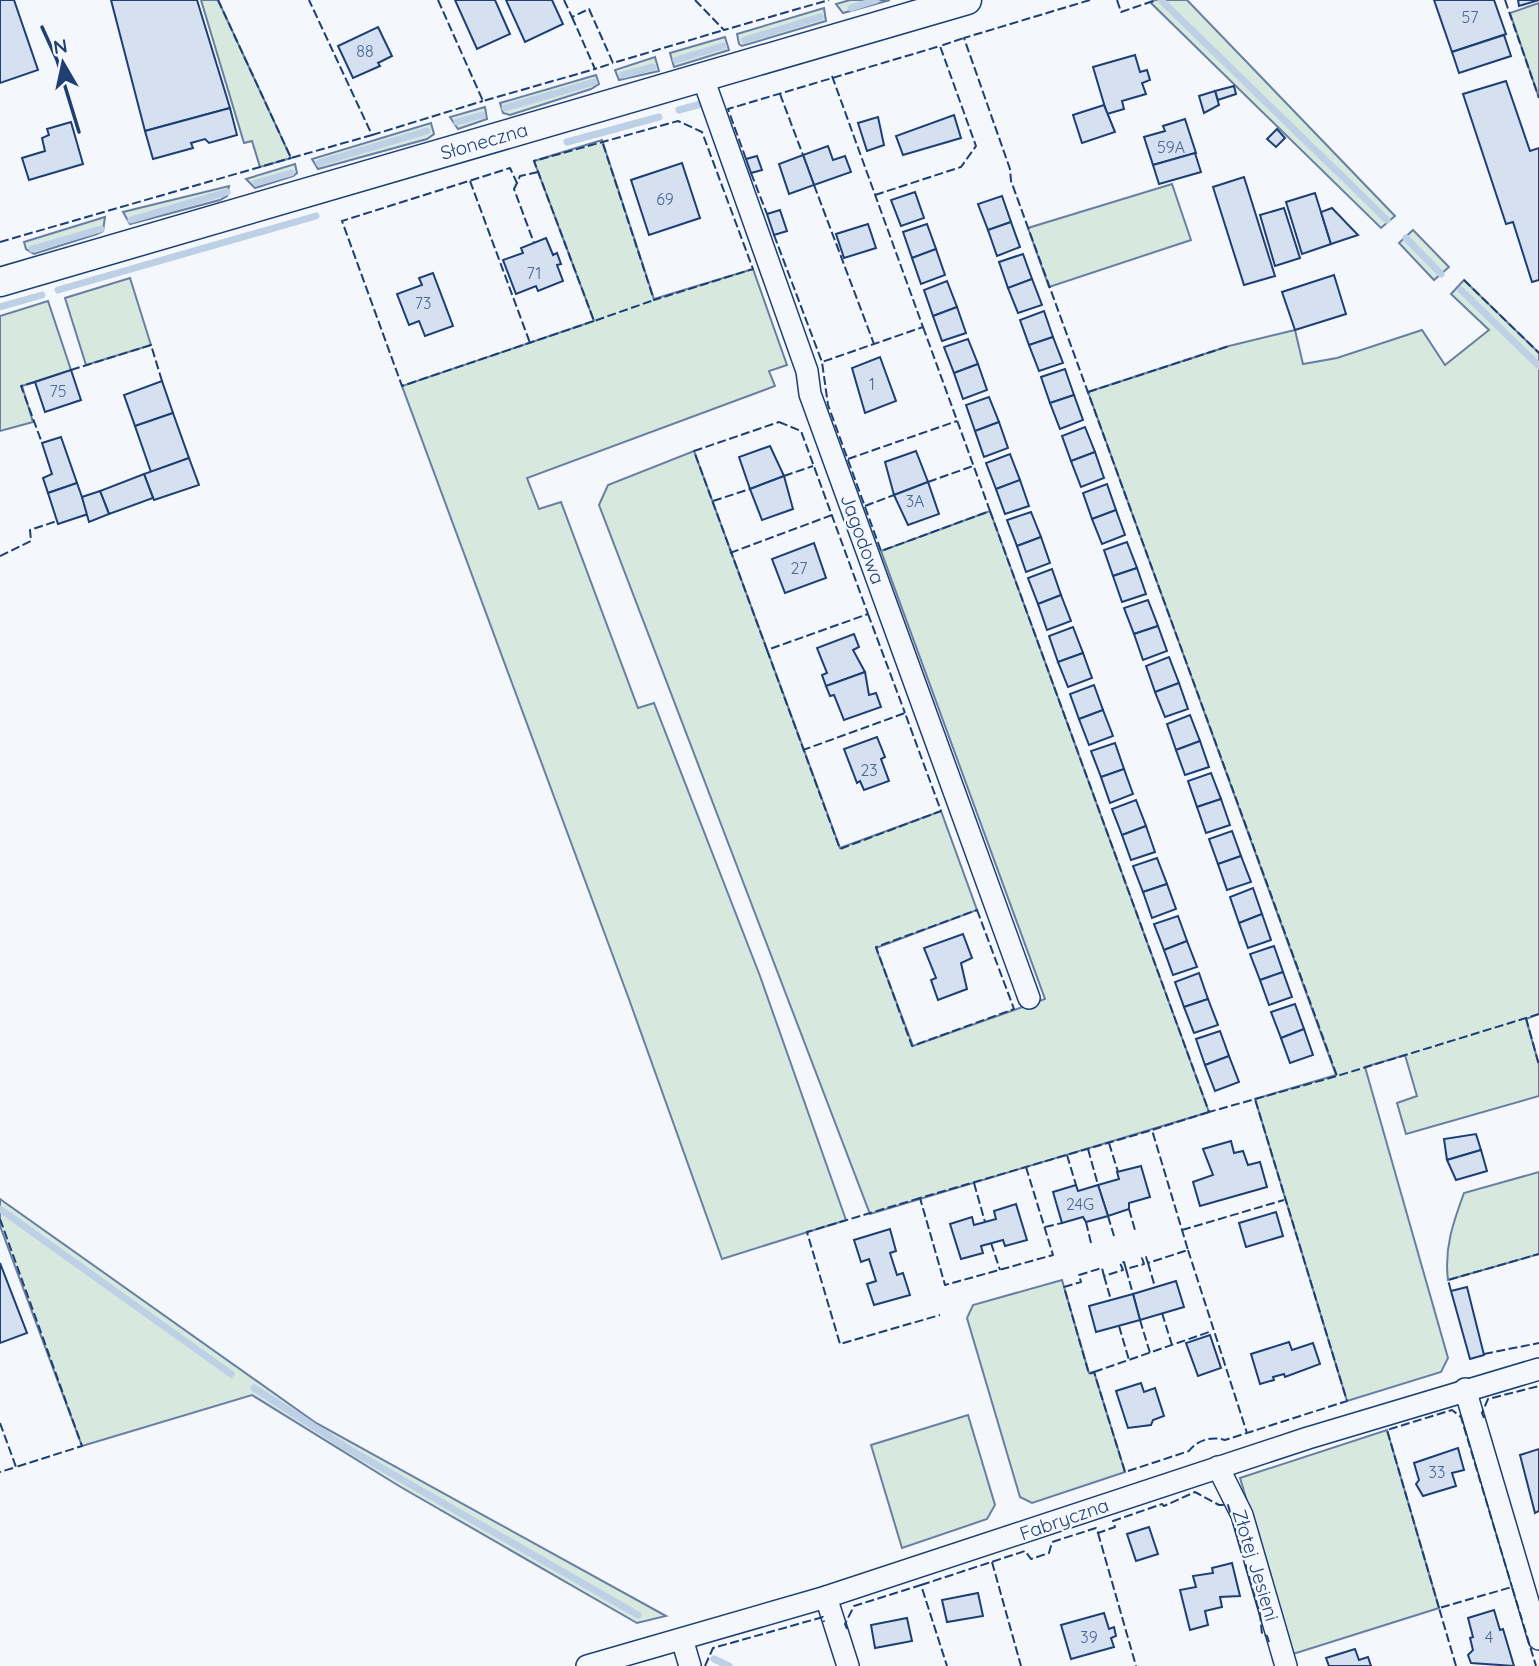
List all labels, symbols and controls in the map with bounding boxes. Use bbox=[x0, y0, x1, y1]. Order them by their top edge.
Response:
house number: 57 bbox=[1462, 7, 1478, 27]
north arrow bbox=[28, 28, 98, 98]
text: N bbox=[52, 33, 69, 59]
house number: 88 bbox=[356, 41, 374, 61]
street label: Słoneczna bbox=[438, 117, 530, 165]
house number: 59A bbox=[1157, 137, 1185, 157]
house number: 69 bbox=[656, 189, 674, 209]
house number: 71 bbox=[527, 263, 541, 283]
house number: 73 bbox=[415, 293, 431, 313]
house number: 1 bbox=[869, 374, 875, 394]
house number: 75 bbox=[50, 381, 66, 401]
street label: Jagodowa bbox=[836, 491, 890, 587]
house number: 3A bbox=[906, 491, 924, 511]
house number: 27 bbox=[791, 558, 807, 578]
house number: 23 bbox=[860, 760, 878, 780]
house number: 24G bbox=[1066, 1194, 1094, 1214]
house number: 33 bbox=[1429, 1462, 1445, 1482]
street label: Fabryczna bbox=[1016, 1493, 1112, 1545]
street label: Złotej Jesieni bbox=[1228, 1506, 1284, 1624]
house number: 39 bbox=[1080, 1627, 1098, 1647]
house number: 4 bbox=[1485, 1627, 1493, 1647]

